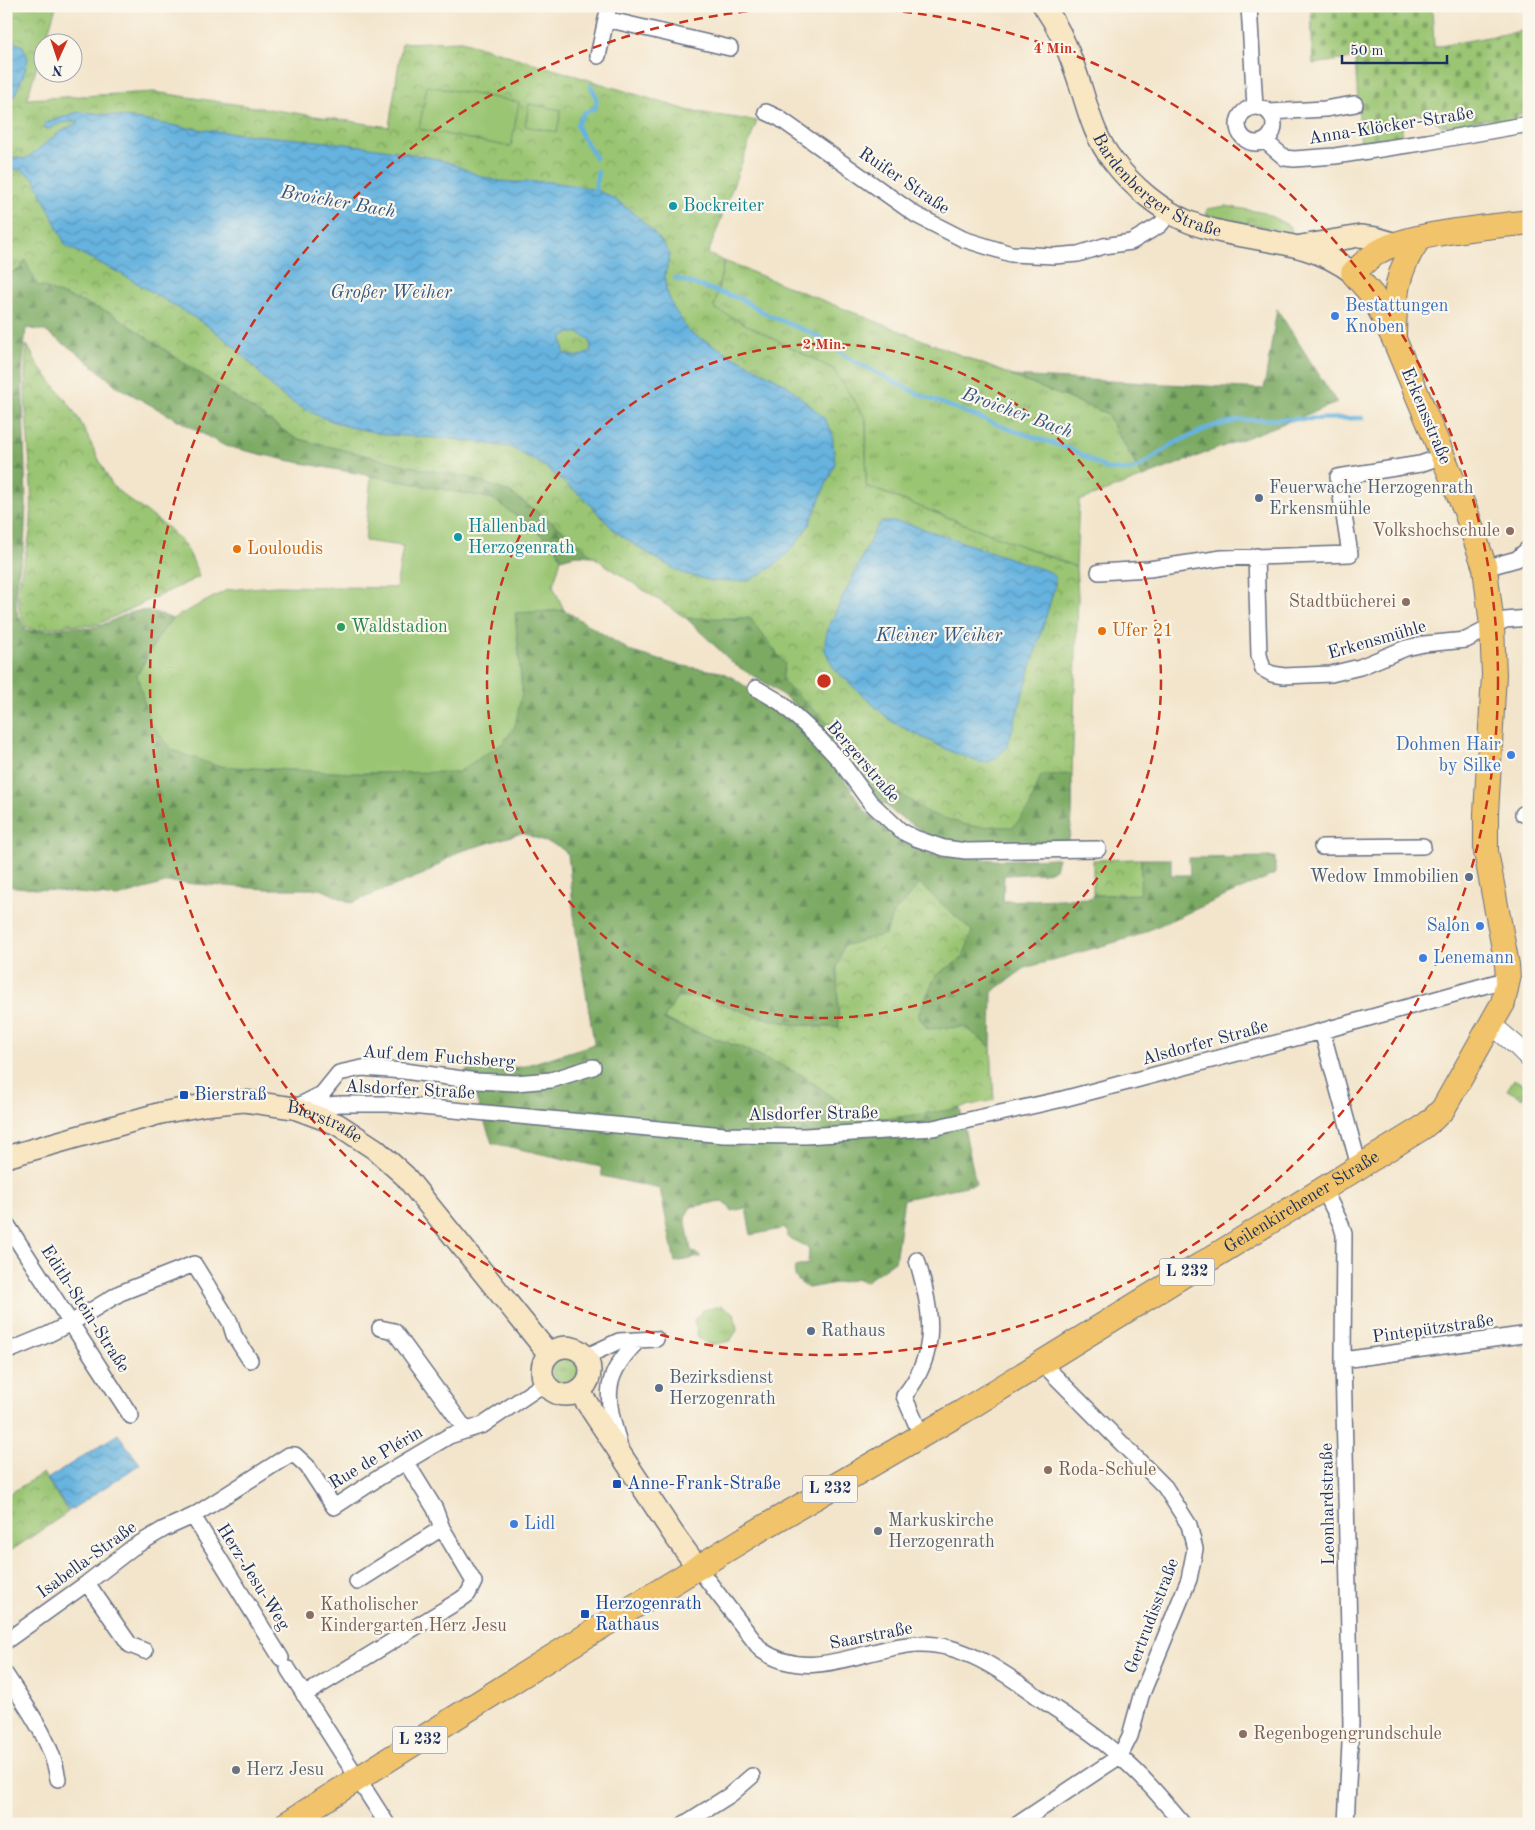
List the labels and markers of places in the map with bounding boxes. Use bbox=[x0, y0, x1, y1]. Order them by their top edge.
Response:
place label: Bockreiter bbox=[683, 197, 765, 215]
marker: Bockreiter bbox=[667, 200, 679, 212]
place label: Bestattungen Knoben bbox=[1345, 297, 1449, 336]
marker: Bestattungen Knoben bbox=[1329, 310, 1341, 322]
place label: Feuerwache Herzogenrath Erkensmühle bbox=[1269, 479, 1474, 518]
marker: Feuerwache Herzogenrath Erkensmühle bbox=[1253, 492, 1265, 504]
place label: Hallenbad Herzogenrath bbox=[468, 518, 575, 557]
place label: Volkshochschule bbox=[1372, 522, 1500, 540]
marker: Volkshochschule bbox=[1504, 525, 1516, 537]
marker: Hallenbad Herzogenrath bbox=[452, 531, 464, 543]
place label: Louloudis bbox=[247, 540, 323, 558]
marker: Louloudis bbox=[231, 543, 243, 555]
place label: Stadtbücherei bbox=[1289, 593, 1396, 611]
marker: Stadtbücherei bbox=[1400, 596, 1412, 608]
place label: Waldstadion bbox=[351, 618, 448, 636]
marker: Waldstadion bbox=[335, 621, 347, 633]
place label: Ufer 21 bbox=[1112, 622, 1174, 640]
marker: Ufer 21 bbox=[1096, 625, 1108, 637]
centre of rings bbox=[815, 672, 833, 690]
place label: Dohmen Hair by Silke bbox=[1396, 736, 1502, 775]
marker: Dohmen Hair by Silke bbox=[1505, 749, 1517, 761]
place label: Wedow Immobilien bbox=[1310, 868, 1459, 886]
marker: Wedow Immobilien bbox=[1463, 871, 1475, 883]
place label: Salon bbox=[1426, 917, 1470, 935]
marker: Salon bbox=[1474, 920, 1486, 932]
place label: Lenemann bbox=[1433, 949, 1514, 967]
marker: Lenemann bbox=[1417, 952, 1429, 964]
place label: Bierstraß bbox=[194, 1086, 267, 1104]
marker: Bierstraß bbox=[178, 1089, 190, 1101]
place label: Rathaus bbox=[821, 1322, 885, 1340]
marker: Rathaus bbox=[805, 1325, 817, 1337]
place label: Bezirksdienst Herzogenrath bbox=[669, 1369, 776, 1408]
marker: Bezirksdienst Herzogenrath bbox=[653, 1382, 665, 1394]
place label: Roda-Schule bbox=[1058, 1461, 1156, 1479]
marker: Roda-Schule bbox=[1042, 1464, 1054, 1476]
place label: Anne-Frank-Straße bbox=[627, 1475, 781, 1493]
marker: Anne-Frank-Straße bbox=[611, 1478, 623, 1490]
place label: Markuskirche Herzogenrath bbox=[888, 1512, 995, 1551]
place label: Lidl bbox=[524, 1515, 555, 1533]
marker: Lidl bbox=[508, 1518, 520, 1530]
marker: Markuskirche Herzogenrath bbox=[872, 1525, 884, 1537]
place label: Herzogenrath Rathaus bbox=[595, 1595, 702, 1634]
place label: Katholischer Kindergarten Herz Jesu bbox=[320, 1596, 507, 1635]
marker: Herzogenrath Rathaus bbox=[579, 1608, 591, 1620]
marker: Katholischer Kindergarten Herz Jesu bbox=[304, 1609, 316, 1621]
place label: Regenbogengrundschule bbox=[1253, 1725, 1442, 1743]
marker: Regenbogengrundschule bbox=[1237, 1728, 1249, 1740]
place label: Herz Jesu bbox=[246, 1761, 325, 1779]
marker: Herz Jesu bbox=[230, 1764, 242, 1776]

